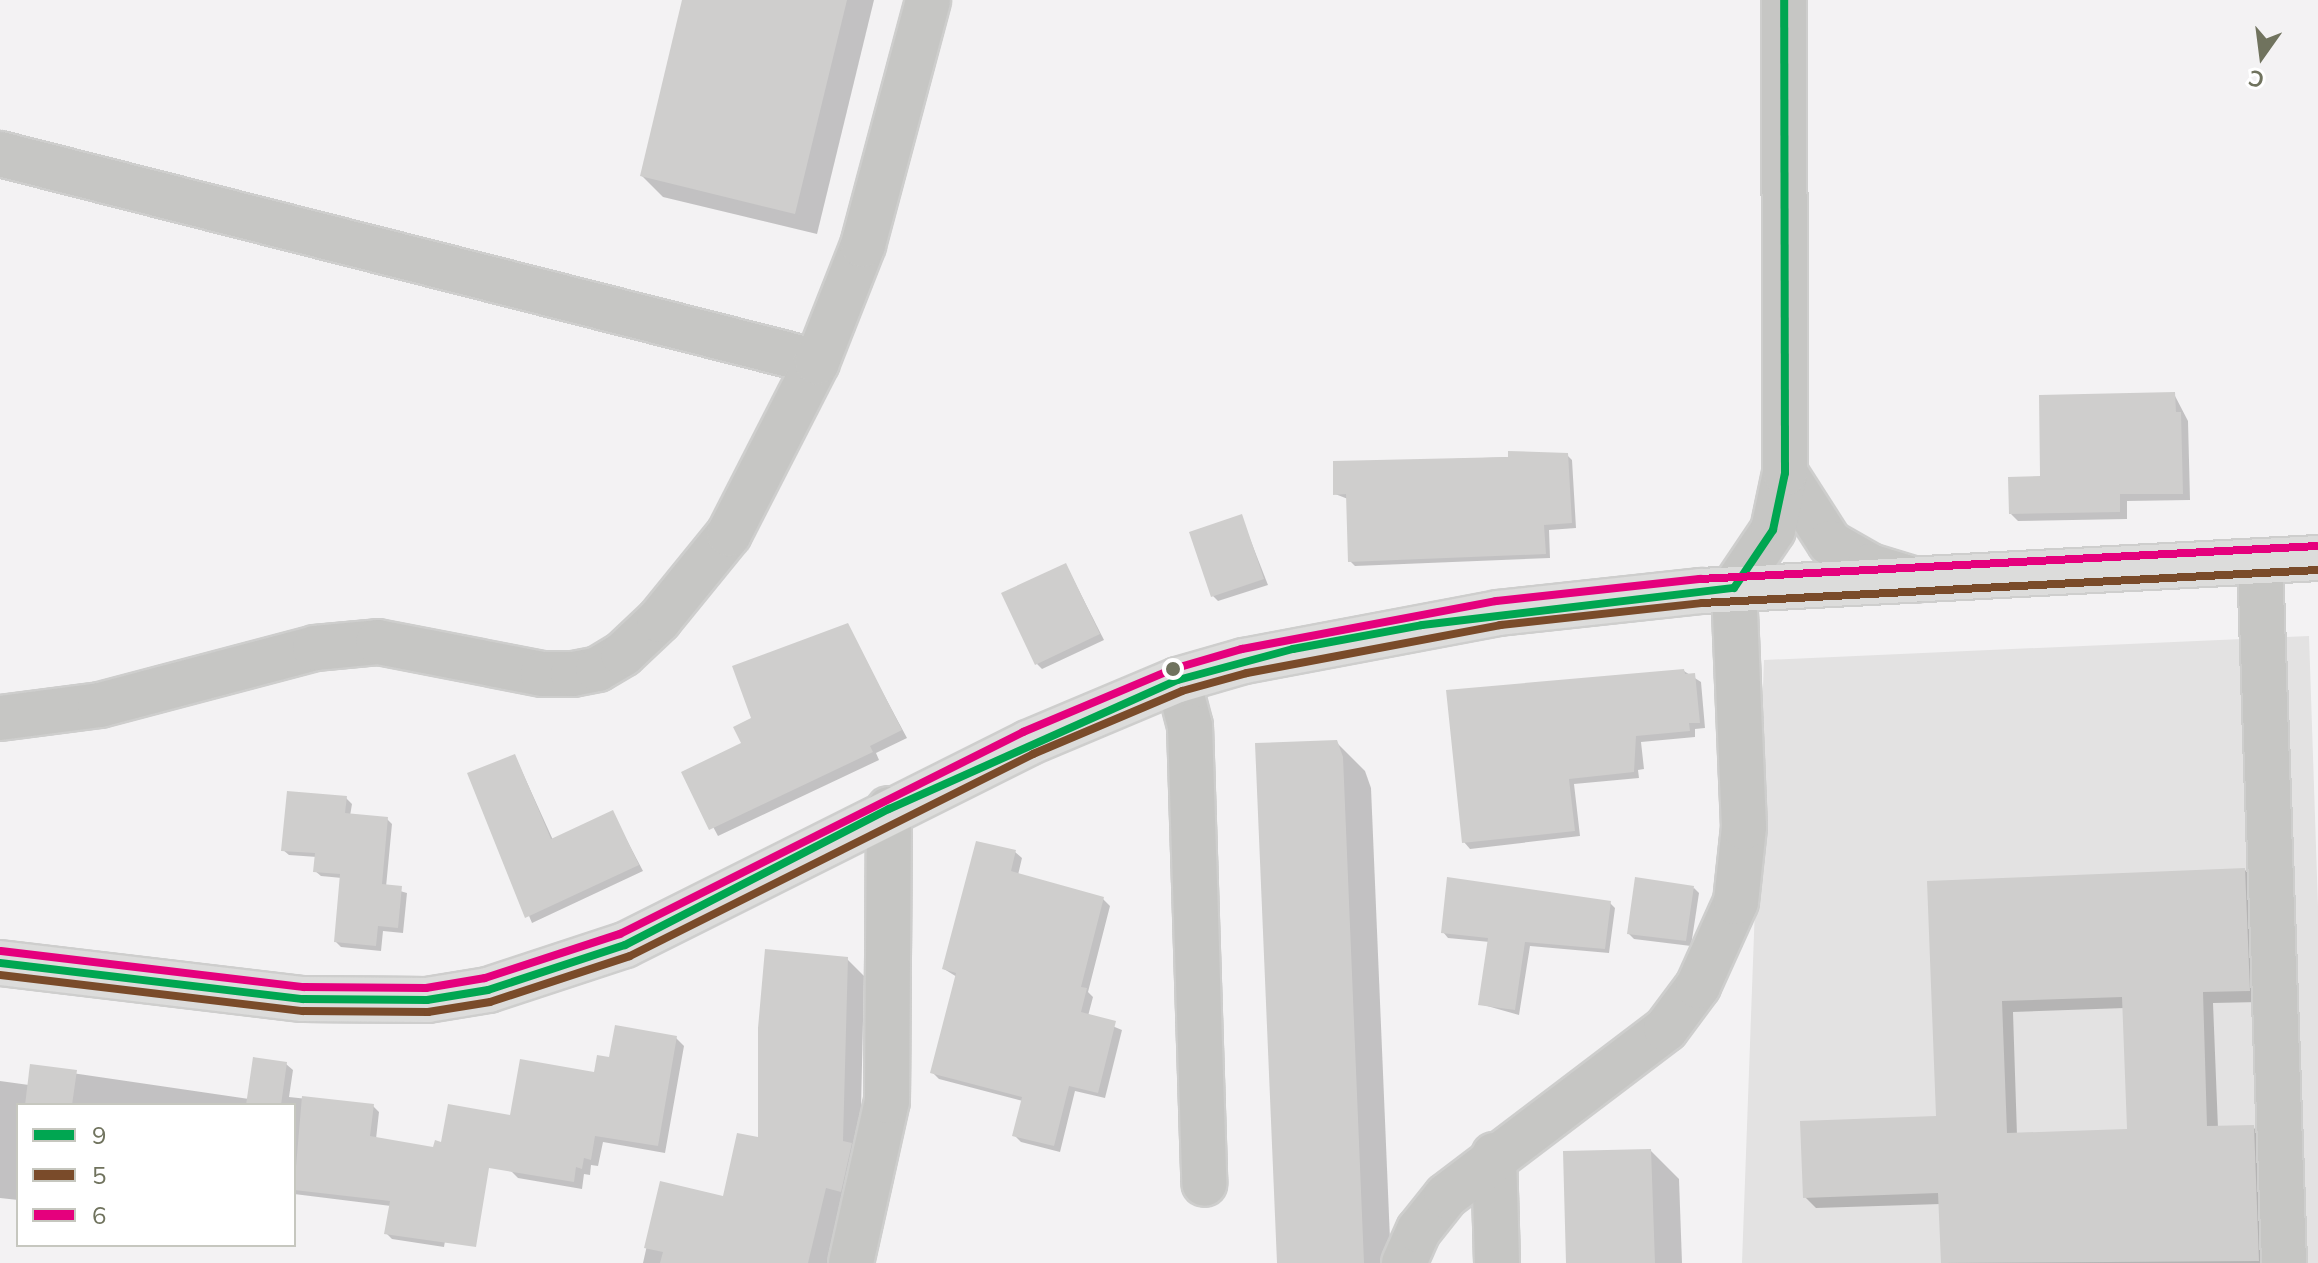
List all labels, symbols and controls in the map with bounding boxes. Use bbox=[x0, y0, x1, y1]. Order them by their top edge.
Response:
north arrow bbox=[2222, 16, 2302, 96]
text: С bbox=[2245, 64, 2267, 95]
unlabelled marker bbox=[1165, 661, 1181, 677]
legend bbox=[16, 1103, 296, 1247]
text: 9 bbox=[92, 1120, 106, 1150]
text: 5 bbox=[92, 1160, 106, 1190]
text: 6 bbox=[92, 1200, 106, 1230]

